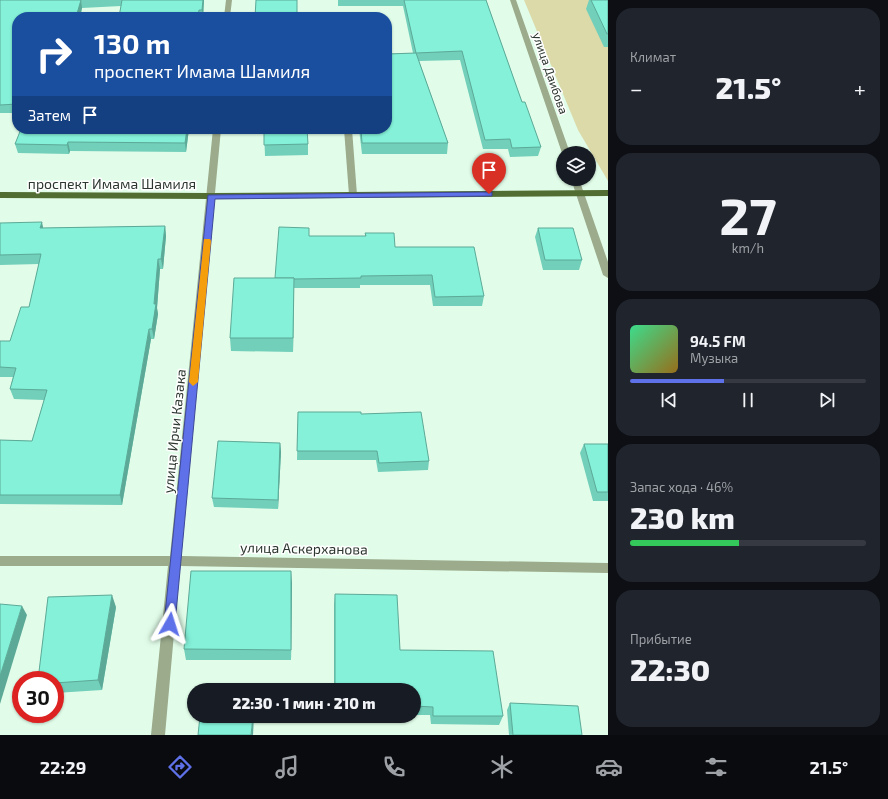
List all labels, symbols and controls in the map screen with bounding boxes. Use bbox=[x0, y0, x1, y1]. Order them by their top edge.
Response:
text: 130 m bbox=[94, 26, 170, 60]
icon: right bbox=[28, 28, 80, 80]
street label: улица Даибова bbox=[530, 30, 571, 116]
text: Климат bbox=[630, 49, 676, 65]
text: проспект Имама Шамиля bbox=[94, 60, 310, 82]
text: 21.5° bbox=[716, 69, 781, 105]
text: − bbox=[630, 75, 643, 101]
text: + bbox=[854, 75, 866, 101]
icon: arrive bbox=[79, 104, 101, 126]
text: Затем bbox=[28, 106, 71, 124]
map controls bbox=[556, 146, 596, 186]
button: layers bbox=[556, 146, 596, 186]
pin bbox=[472, 153, 506, 194]
icon: arrive bbox=[478, 159, 500, 181]
street label: проспект Имама Шамиля bbox=[28, 175, 196, 192]
text: 27 bbox=[719, 183, 777, 245]
text: km/h bbox=[732, 240, 764, 256]
text: 94.5 FM bbox=[690, 332, 746, 350]
text: Музыка bbox=[690, 350, 738, 366]
street label: улица Ирчи Казака bbox=[159, 368, 189, 494]
icon: previous bbox=[658, 389, 680, 411]
icon: pause bbox=[737, 389, 759, 411]
icon: next bbox=[816, 389, 838, 411]
text: Запас хода · 46% bbox=[630, 479, 733, 495]
text: 230 km bbox=[630, 499, 735, 535]
street label: улица Аскерханова bbox=[240, 538, 368, 558]
position arrow bbox=[149, 603, 191, 645]
text: Прибытие bbox=[630, 631, 692, 647]
text: 22:30 bbox=[630, 651, 710, 687]
speed limit sign: 30 bbox=[12, 671, 64, 723]
text: 22:30 · 1 мин · 210 m bbox=[233, 694, 375, 712]
icon: directions bbox=[166, 753, 194, 781]
icon: music bbox=[273, 753, 301, 781]
icon: phone bbox=[380, 753, 408, 781]
icon: climate bbox=[488, 753, 516, 781]
icon: car bbox=[595, 753, 623, 781]
icon: filters bbox=[702, 753, 730, 781]
text: 22:29 bbox=[40, 756, 86, 778]
text: 21.5° bbox=[809, 756, 848, 778]

